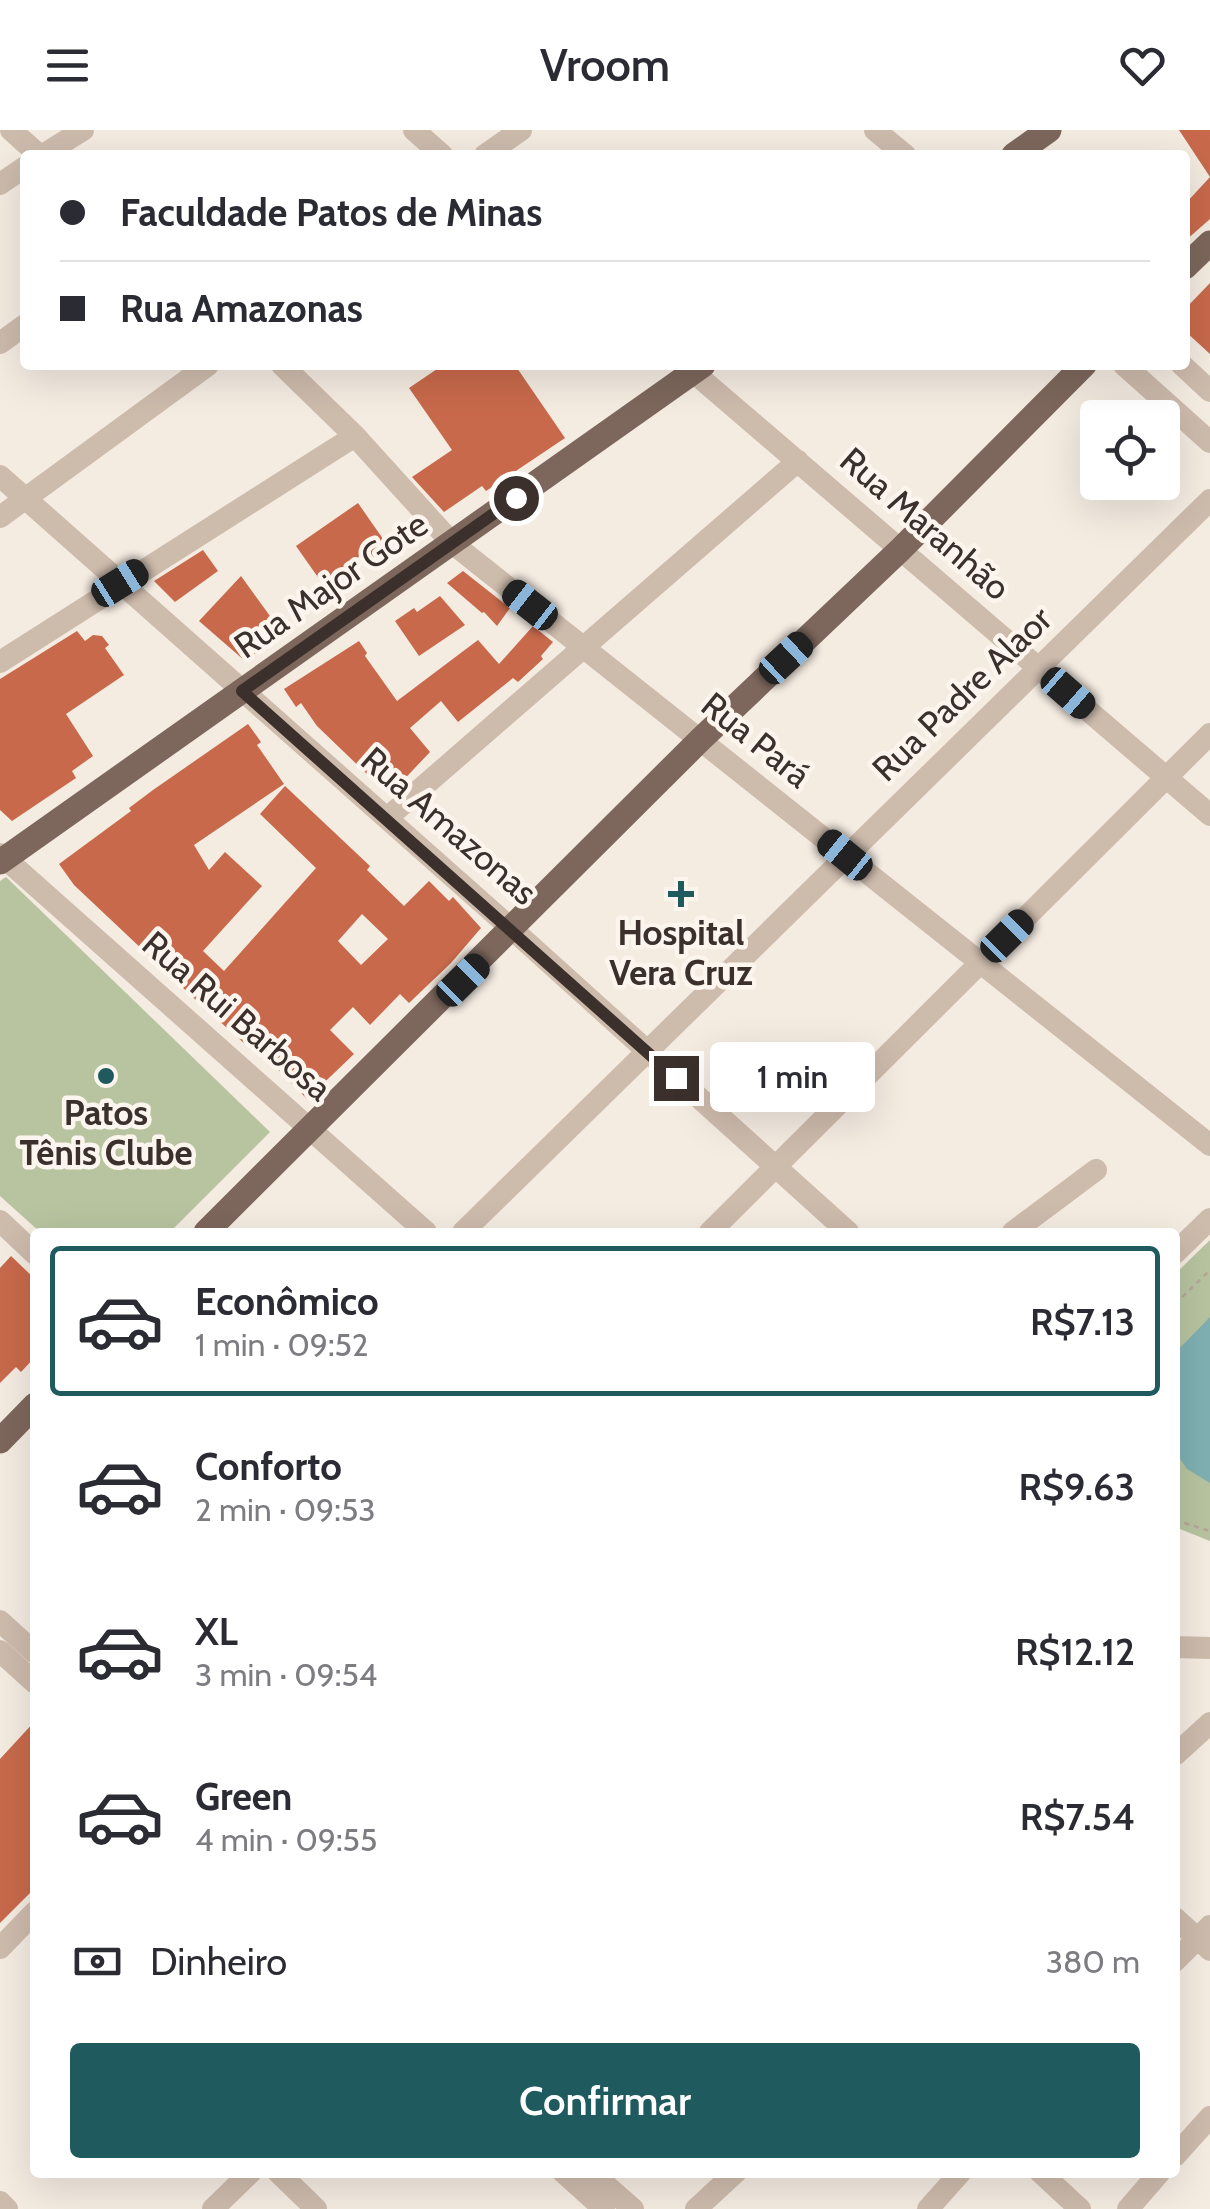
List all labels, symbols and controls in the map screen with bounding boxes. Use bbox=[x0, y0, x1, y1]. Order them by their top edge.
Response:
icon: menu bbox=[40, 38, 95, 93]
text: Vroom bbox=[540, 38, 670, 92]
icon: heart bbox=[1115, 38, 1170, 93]
text: Faculdade Patos de Minas bbox=[120, 189, 542, 236]
text: Rua Amazonas bbox=[120, 285, 363, 332]
map controls bbox=[1080, 400, 1180, 500]
button: locate bbox=[1080, 400, 1180, 500]
street label: Rua Maranhão bbox=[832, 438, 1019, 609]
route start bbox=[494, 476, 539, 521]
street label: Rua Major Gote bbox=[226, 502, 436, 667]
car bbox=[87, 554, 153, 612]
car bbox=[497, 575, 563, 635]
street label: Rua Padre Alaor bbox=[863, 597, 1060, 790]
car bbox=[754, 627, 818, 689]
car bbox=[1036, 662, 1100, 724]
street label: Rua Pará bbox=[693, 683, 820, 797]
street label: Rua Amazonas bbox=[353, 738, 546, 914]
car bbox=[812, 824, 878, 886]
marker: Hospital Vera Cruz bbox=[668, 881, 694, 907]
car bbox=[975, 904, 1039, 968]
place label: Hospital Vera Cruz bbox=[609, 911, 753, 994]
street label: Rua Rui Barbosa bbox=[134, 922, 341, 1110]
car bbox=[431, 948, 495, 1012]
callout: 1 min bbox=[711, 1043, 876, 1113]
route end bbox=[654, 1056, 699, 1101]
text: 1 min bbox=[757, 1057, 828, 1096]
marker: Patos Tênis Clube bbox=[95, 1065, 117, 1087]
place label: Patos Tênis Clube bbox=[20, 1091, 192, 1174]
icon: car bbox=[75, 1276, 165, 1366]
text: Econômico bbox=[195, 1278, 379, 1325]
text: R$7.13 bbox=[1030, 1298, 1135, 1345]
text: 1 min · 09:52 bbox=[195, 1325, 369, 1364]
icon: car bbox=[75, 1441, 165, 1531]
text: Conforto bbox=[195, 1443, 342, 1490]
text: R$9.63 bbox=[1019, 1463, 1135, 1510]
text: 2 min · 09:53 bbox=[195, 1490, 376, 1529]
icon: car bbox=[75, 1606, 165, 1696]
text: XL bbox=[195, 1608, 238, 1655]
text: R$12.12 bbox=[1015, 1628, 1135, 1675]
text: 3 min · 09:54 bbox=[195, 1655, 377, 1694]
icon: car bbox=[75, 1771, 165, 1861]
text: Green bbox=[195, 1773, 292, 1820]
text: R$7.54 bbox=[1020, 1793, 1135, 1840]
text: 4 min · 09:55 bbox=[195, 1820, 377, 1859]
icon: cash bbox=[70, 1934, 125, 1989]
text: Dinheiro bbox=[150, 1938, 287, 1985]
text: 380 m bbox=[1046, 1942, 1140, 1981]
button: Confirmar bbox=[70, 2043, 1140, 2158]

